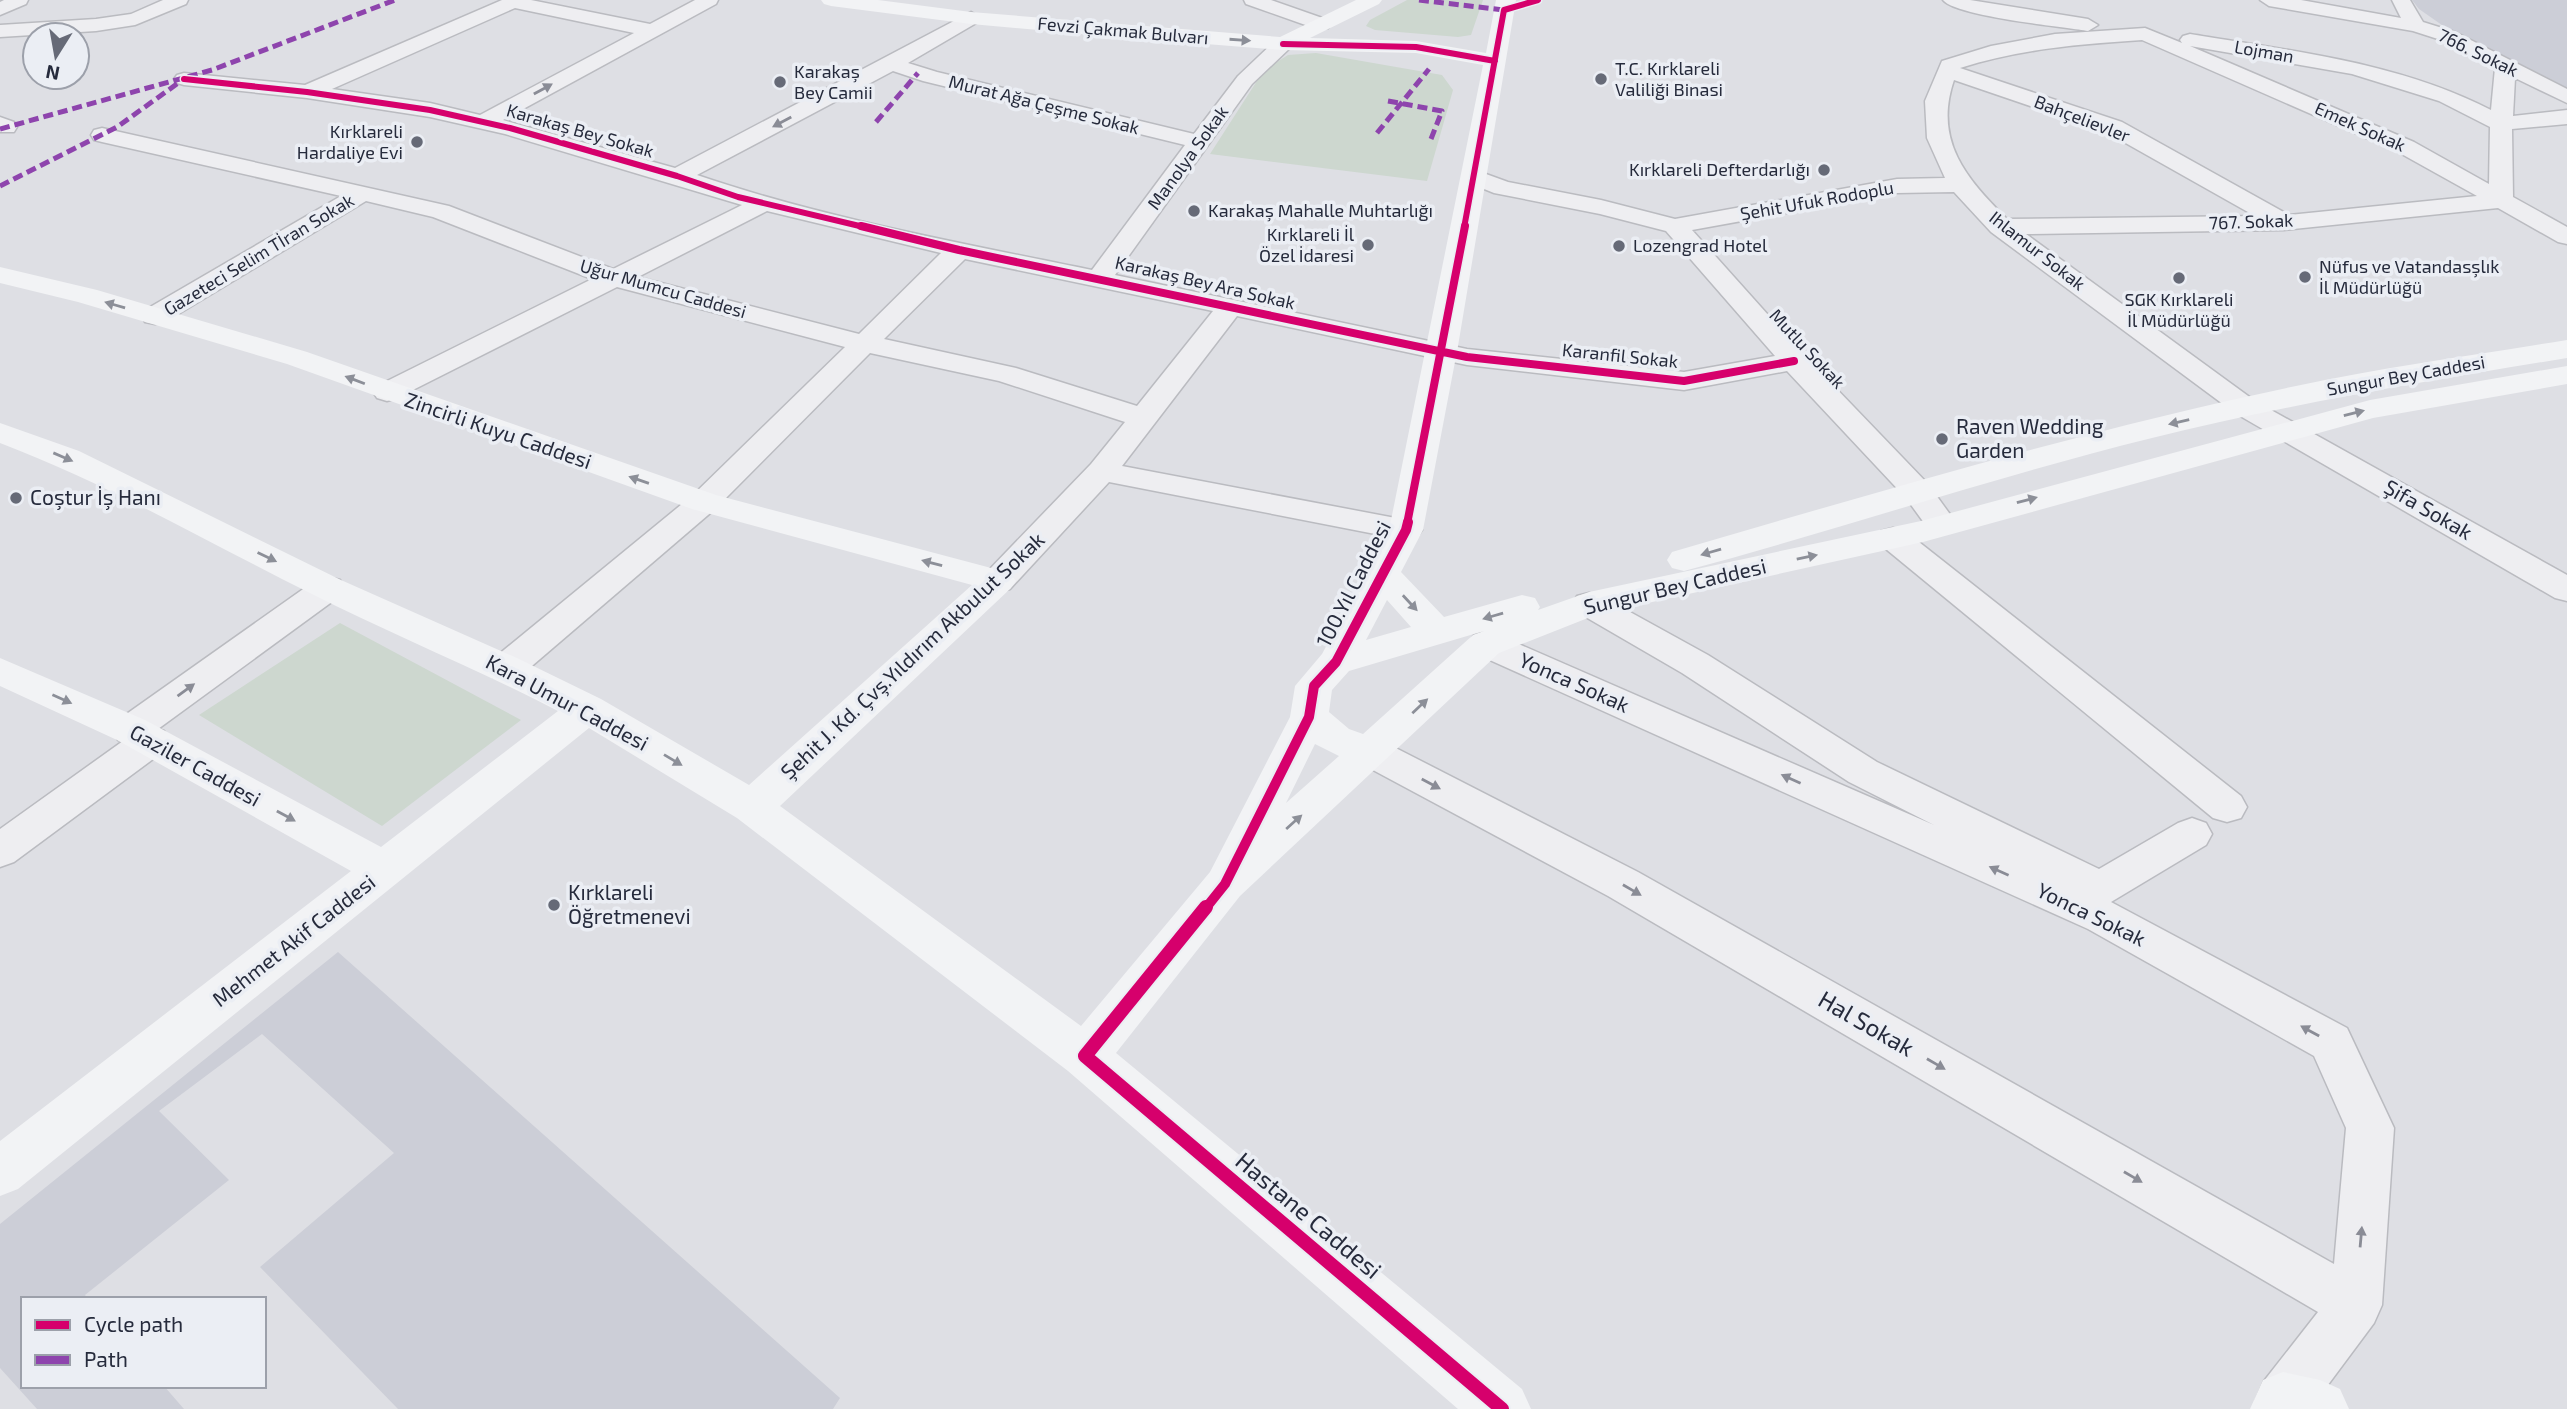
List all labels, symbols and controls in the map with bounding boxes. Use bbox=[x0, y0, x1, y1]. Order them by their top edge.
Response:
street label: Fevzi Çakmak Bulvarı bbox=[1037, 12, 1210, 49]
north arrow bbox=[21, 21, 91, 91]
street label: 766. Sokak bbox=[2435, 23, 2522, 81]
one-way arrow bbox=[1230, 35, 1252, 46]
street label: Lojman bbox=[2233, 35, 2296, 67]
place label: T.C. Kırklareli Valiliği Binasi bbox=[1615, 57, 1723, 100]
place label: Karakaş Bey Camii bbox=[794, 60, 873, 103]
text: N bbox=[44, 61, 62, 86]
street label: Murat Ağa Çeşme Sokak bbox=[946, 70, 1142, 139]
marker: T.C. Kırklareli Valiliği Binasi bbox=[1593, 71, 1609, 87]
marker: Karakaş Bey Camii bbox=[772, 74, 788, 90]
one-way arrow bbox=[533, 83, 553, 95]
street label: Bahçelievler bbox=[2031, 90, 2133, 147]
street label: Emek Sokak bbox=[2312, 96, 2409, 156]
street label: Karakaş Bey Sokak bbox=[504, 98, 656, 163]
street label: Manolya Sokak bbox=[1142, 101, 1232, 214]
one-way arrow bbox=[772, 116, 792, 127]
place label: Kırklareli Hardaliye Evi bbox=[297, 120, 403, 163]
marker: Kırklareli Hardaliye Evi bbox=[409, 134, 425, 150]
place label: Kırklareli Defterdarlığı bbox=[1629, 158, 1810, 180]
marker: Kırklareli Defterdarlığı bbox=[1816, 162, 1832, 178]
street label: Şehit Ufuk Rodoplu bbox=[1738, 176, 1895, 225]
street label: Gazeteci Selim Tİran Sokak bbox=[159, 189, 358, 320]
place label: Karakaş Mahalle Muhtarlığı bbox=[1208, 199, 1433, 222]
marker: Karakaş Mahalle Muhtarlığı bbox=[1186, 203, 1202, 219]
street label: Ihlamur Sokak bbox=[1985, 206, 2090, 295]
street label: 767. Sokak bbox=[2208, 209, 2294, 233]
place label: Kırklareli İl Özel İdaresi bbox=[1259, 223, 1355, 266]
place label: Lozengrad Hotel bbox=[1633, 234, 1768, 256]
marker: Kırklareli İl Özel İdaresi bbox=[1360, 237, 1376, 253]
marker: Lozengrad Hotel bbox=[1611, 238, 1627, 254]
street label: Karakaş Bey Ara Sokak bbox=[1113, 251, 1297, 314]
street label: Uğur Mumcu Caddesi bbox=[578, 254, 749, 322]
place label: Nüfus ve Vatandasşlık İl Müdürlüğü bbox=[2319, 255, 2500, 298]
marker: Nüfus ve Vatandasşlık İl Müdürlüğü bbox=[2297, 269, 2313, 285]
marker: SGK Kırklareli İl Müdürlüğü bbox=[2171, 270, 2187, 286]
place label: SGK Kırklareli İl Müdürlüğü bbox=[2124, 288, 2234, 331]
one-way arrow bbox=[104, 299, 125, 309]
street label: Mutlu Sokak bbox=[1765, 304, 1850, 393]
street label: Karanfil Sokak bbox=[1561, 338, 1679, 372]
street label: Sungur Bey Caddesi bbox=[2325, 350, 2486, 400]
one-way arrow bbox=[345, 375, 366, 386]
street label: Zincirli Kuyu Caddesi bbox=[402, 386, 595, 473]
one-way arrow bbox=[2343, 407, 2365, 418]
place label: Raven Wedding Garden bbox=[1956, 413, 2104, 462]
one-way arrow bbox=[2168, 417, 2190, 428]
marker: Raven Wedding Garden bbox=[1934, 431, 1950, 447]
one-way arrow bbox=[53, 451, 74, 462]
street label: Şifa Sokak bbox=[2379, 473, 2478, 546]
one-way arrow bbox=[629, 474, 650, 485]
place label: Coştur İş Hanı bbox=[30, 484, 161, 511]
marker: Coştur İş Hanı bbox=[8, 490, 24, 506]
one-way arrow bbox=[2017, 495, 2038, 505]
street label: 100.Yıl Caddesi bbox=[1310, 516, 1395, 651]
street label: Şehit J. Kd. Çvş.Yıldırım Akbulut Sokak bbox=[775, 526, 1051, 785]
one-way arrow bbox=[1700, 547, 1721, 557]
one-way arrow bbox=[1796, 551, 1818, 562]
one-way arrow bbox=[257, 552, 277, 563]
street label: Sungur Bey Caddesi bbox=[1581, 552, 1768, 619]
one-way arrow bbox=[921, 557, 943, 568]
one-way arrow bbox=[1402, 594, 1418, 612]
one-way arrow bbox=[1482, 611, 1503, 621]
street label: Yonca Sokak bbox=[1516, 646, 1634, 717]
street label: Kara Umur Caddesi bbox=[482, 648, 653, 755]
one-way arrow bbox=[177, 684, 195, 698]
one-way arrow bbox=[52, 693, 72, 705]
one-way arrow bbox=[1411, 698, 1428, 714]
street label: Gaziler Caddesi bbox=[126, 718, 265, 811]
one-way arrow bbox=[664, 754, 683, 766]
one-way arrow bbox=[1781, 773, 1801, 785]
one-way arrow bbox=[1421, 778, 1441, 789]
one-way arrow bbox=[276, 809, 296, 821]
one-way arrow bbox=[1285, 814, 1302, 830]
one-way arrow bbox=[1989, 865, 2009, 877]
street label: Mehmet Akif Caddesi bbox=[207, 868, 379, 1011]
street label: Yonca Sokak bbox=[2033, 877, 2150, 951]
place label: Kırklareli Öğretmenevi bbox=[568, 879, 691, 928]
one-way arrow bbox=[1623, 884, 1642, 896]
marker: Kırklareli Öğretmenevi bbox=[546, 897, 562, 913]
street label: Hal Sokak bbox=[1814, 984, 1920, 1062]
one-way arrow bbox=[2301, 1025, 2320, 1037]
one-way arrow bbox=[1926, 1058, 1946, 1070]
street label: Hastane Caddesi bbox=[1230, 1145, 1388, 1284]
one-way arrow bbox=[2124, 1171, 2143, 1183]
one-way arrow bbox=[2356, 1226, 2367, 1248]
legend bbox=[21, 1297, 266, 1388]
text: Cycle path bbox=[84, 1311, 183, 1336]
text: Path bbox=[84, 1346, 128, 1371]

